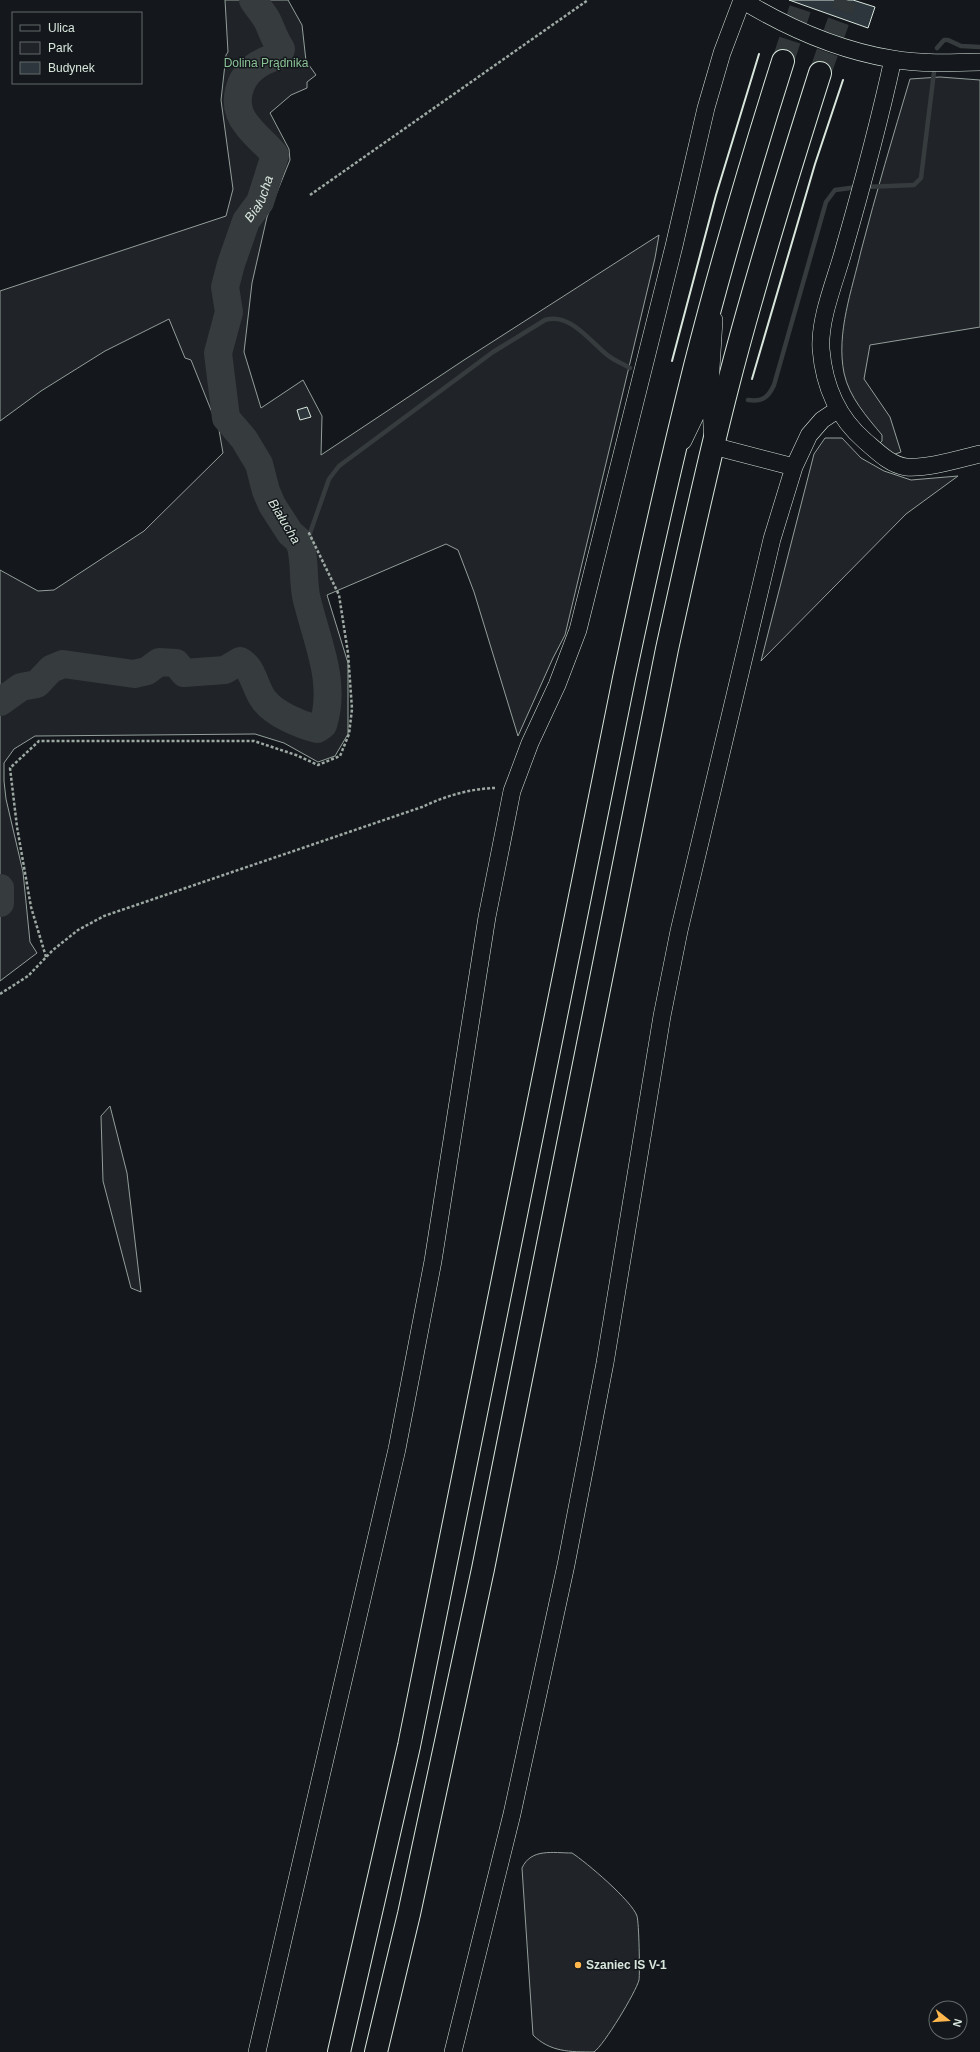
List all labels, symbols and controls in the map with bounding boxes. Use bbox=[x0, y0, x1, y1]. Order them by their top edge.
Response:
legend bbox=[12, 12, 142, 84]
text: Ulica bbox=[48, 21, 75, 35]
text: Park bbox=[48, 41, 74, 55]
park label: Dolina Prądnika bbox=[224, 56, 309, 70]
text: Budynek bbox=[48, 61, 96, 75]
water label: Białucha bbox=[241, 174, 276, 225]
water label: Białucha bbox=[265, 496, 304, 546]
place label: Szaniec IS V-1 bbox=[586, 1958, 667, 1972]
marker: Szaniec IS V-1 bbox=[573, 1960, 583, 1970]
north arrow bbox=[928, 2000, 968, 2040]
text: N bbox=[951, 2017, 964, 2029]

